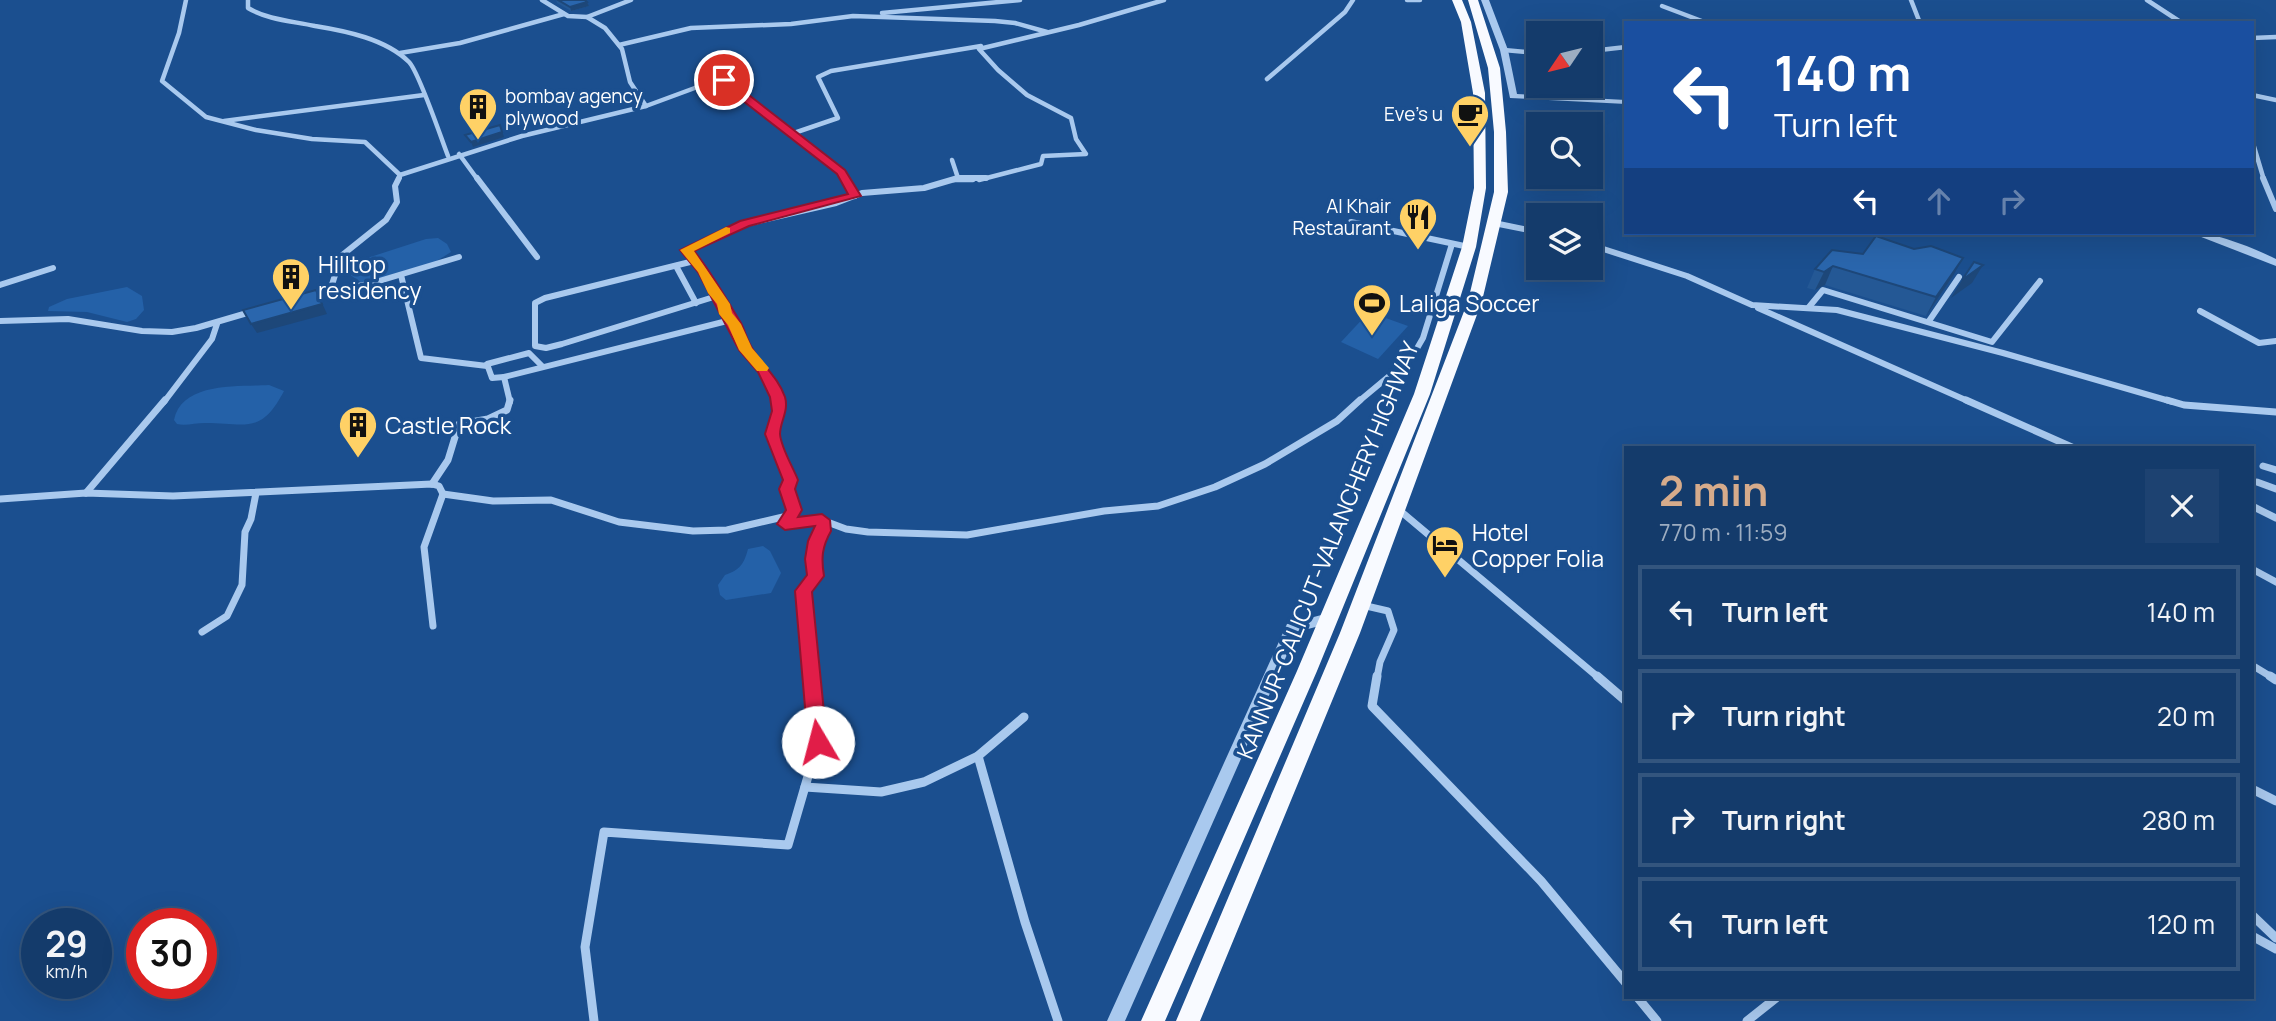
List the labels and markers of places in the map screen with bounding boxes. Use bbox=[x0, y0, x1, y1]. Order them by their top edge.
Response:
pin bbox=[694, 50, 754, 110]
place label: bombay agency plywood bbox=[505, 83, 643, 131]
building icon: bombay agency plywood bbox=[457, 86, 499, 141]
cafe icon: Eve's u bbox=[1449, 93, 1491, 148]
place label: Eve's u bbox=[1384, 101, 1443, 127]
place label: Al Khair Restaurant bbox=[1293, 193, 1391, 241]
restaurant icon: Al Khair Restaurant bbox=[1397, 196, 1439, 251]
place label: Hilltop residency bbox=[318, 248, 422, 306]
building icon: Hilltop residency bbox=[270, 256, 312, 311]
sports icon: Laliga Soccer bbox=[1351, 282, 1393, 337]
place label: Laliga Soccer bbox=[1399, 287, 1540, 319]
building icon: Castle Rock bbox=[337, 404, 379, 459]
place label: Castle Rock bbox=[385, 409, 512, 441]
place label: Hotel Copper Folia bbox=[1472, 516, 1604, 574]
hotel icon: Hotel Copper Folia bbox=[1424, 524, 1466, 579]

